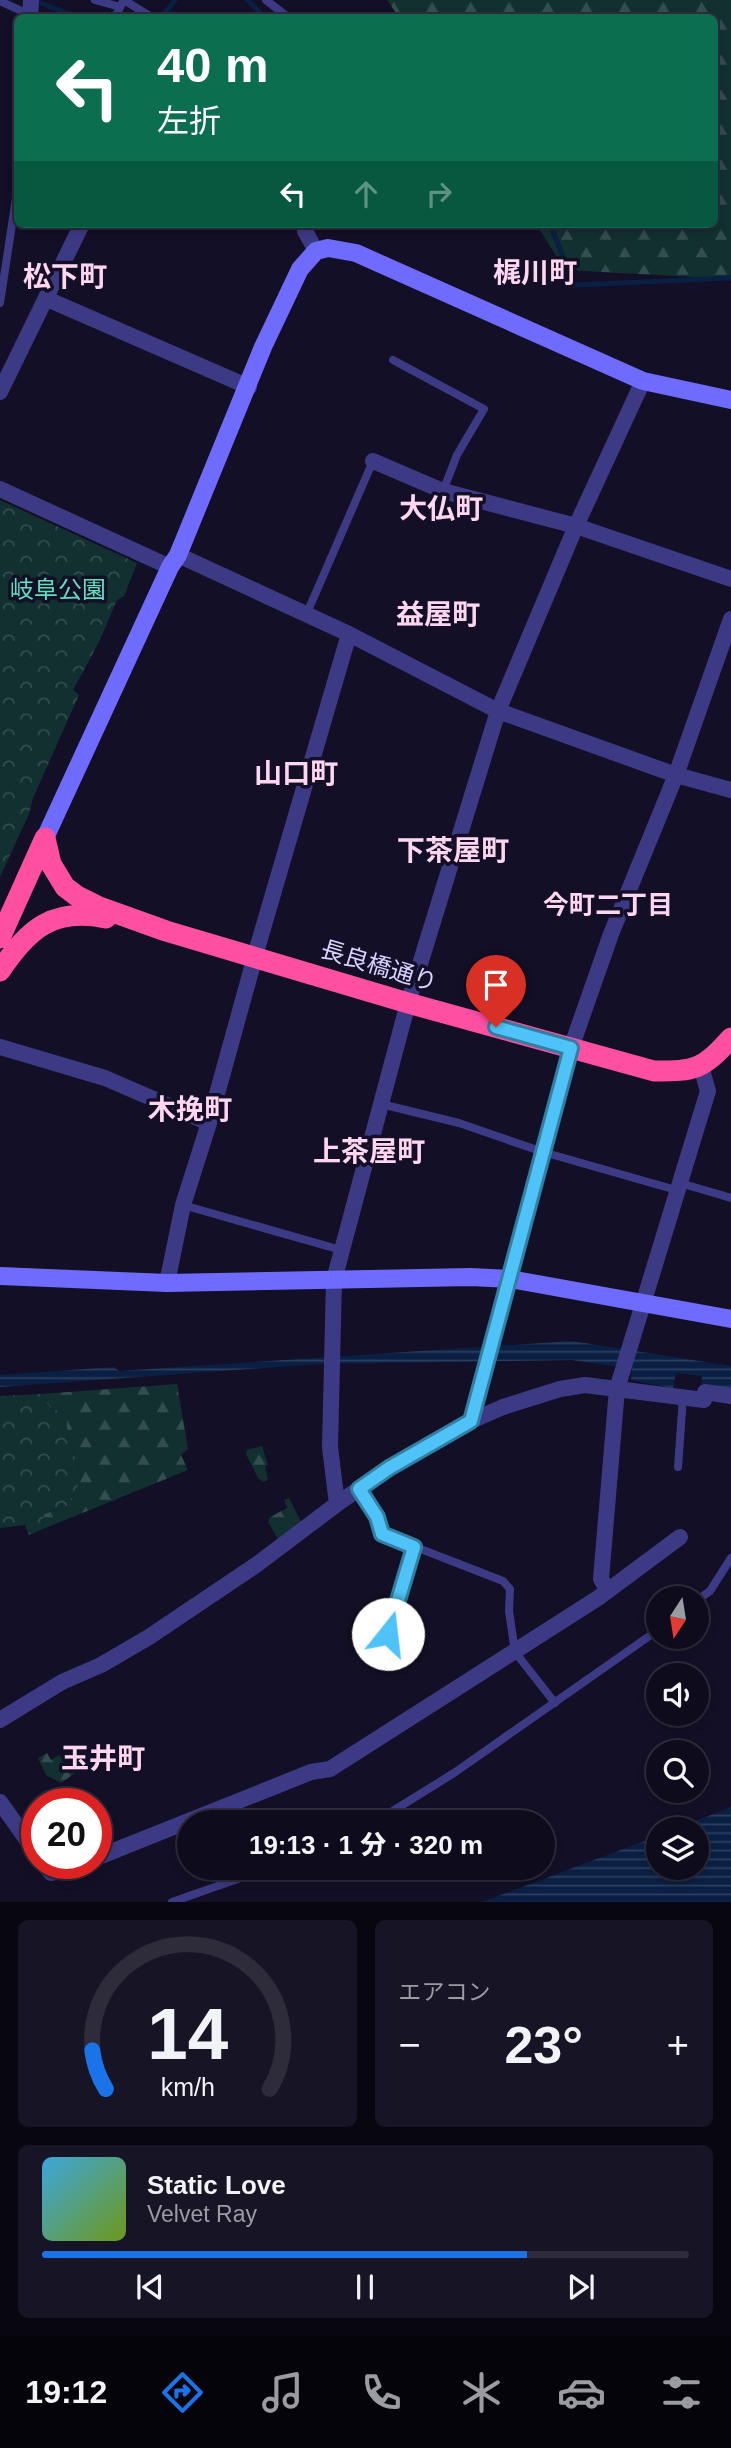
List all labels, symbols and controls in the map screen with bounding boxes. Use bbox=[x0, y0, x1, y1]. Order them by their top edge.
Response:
text: 40 m bbox=[157, 38, 269, 92]
icon: left bbox=[42, 42, 133, 133]
text: 左折 bbox=[157, 103, 221, 139]
icon: left bbox=[274, 175, 312, 213]
icon: ahead bbox=[347, 175, 385, 213]
icon: right bbox=[420, 175, 458, 213]
district label: 梶川町 bbox=[493, 257, 577, 288]
district label: 松下町 bbox=[23, 261, 107, 292]
district label: 大仏町 bbox=[399, 493, 483, 524]
park label: 岐阜公園 bbox=[10, 576, 106, 603]
district label: 益屋町 bbox=[396, 599, 480, 630]
district label: 山口町 bbox=[254, 758, 338, 789]
district label: 下茶屋町 bbox=[397, 835, 509, 866]
district label: 今町二丁目 bbox=[543, 890, 673, 920]
street label: 長良橋通り bbox=[318, 935, 440, 996]
pin bbox=[466, 955, 526, 1027]
icon: arrive bbox=[477, 966, 515, 1004]
district label: 木挽町 bbox=[148, 1094, 232, 1125]
district label: 上茶屋町 bbox=[313, 1136, 425, 1167]
north arrow bbox=[646, 1586, 709, 1648]
map controls bbox=[646, 1586, 709, 1880]
position arrow bbox=[351, 1597, 425, 1671]
button: sound bbox=[646, 1663, 709, 1726]
button: search bbox=[646, 1740, 709, 1803]
district label: 玉井町 bbox=[61, 1743, 145, 1774]
speed limit sign: 20 bbox=[21, 1788, 112, 1879]
button: layers bbox=[646, 1817, 709, 1880]
text: 19:13 · 1 分 · 320 m bbox=[249, 1830, 483, 1860]
text: エアコン bbox=[399, 1979, 491, 2005]
text: 14 bbox=[147, 1994, 228, 2075]
text: 23° bbox=[504, 2016, 583, 2074]
text: − bbox=[399, 2024, 421, 2066]
text: + bbox=[667, 2024, 689, 2066]
text: km/h bbox=[160, 2073, 214, 2101]
text: Static Love bbox=[147, 2170, 286, 2200]
text: Velvet Ray bbox=[147, 2201, 257, 2227]
icon: previous bbox=[131, 2268, 169, 2306]
icon: pause bbox=[346, 2268, 384, 2306]
icon: next bbox=[562, 2268, 600, 2306]
icon: directions bbox=[158, 2368, 207, 2417]
icon: music bbox=[258, 2368, 307, 2417]
icon: phone bbox=[357, 2368, 406, 2417]
icon: climate bbox=[457, 2368, 506, 2417]
icon: car bbox=[557, 2368, 606, 2417]
icon: filters bbox=[657, 2368, 706, 2417]
text: 19:12 bbox=[25, 2374, 107, 2410]

